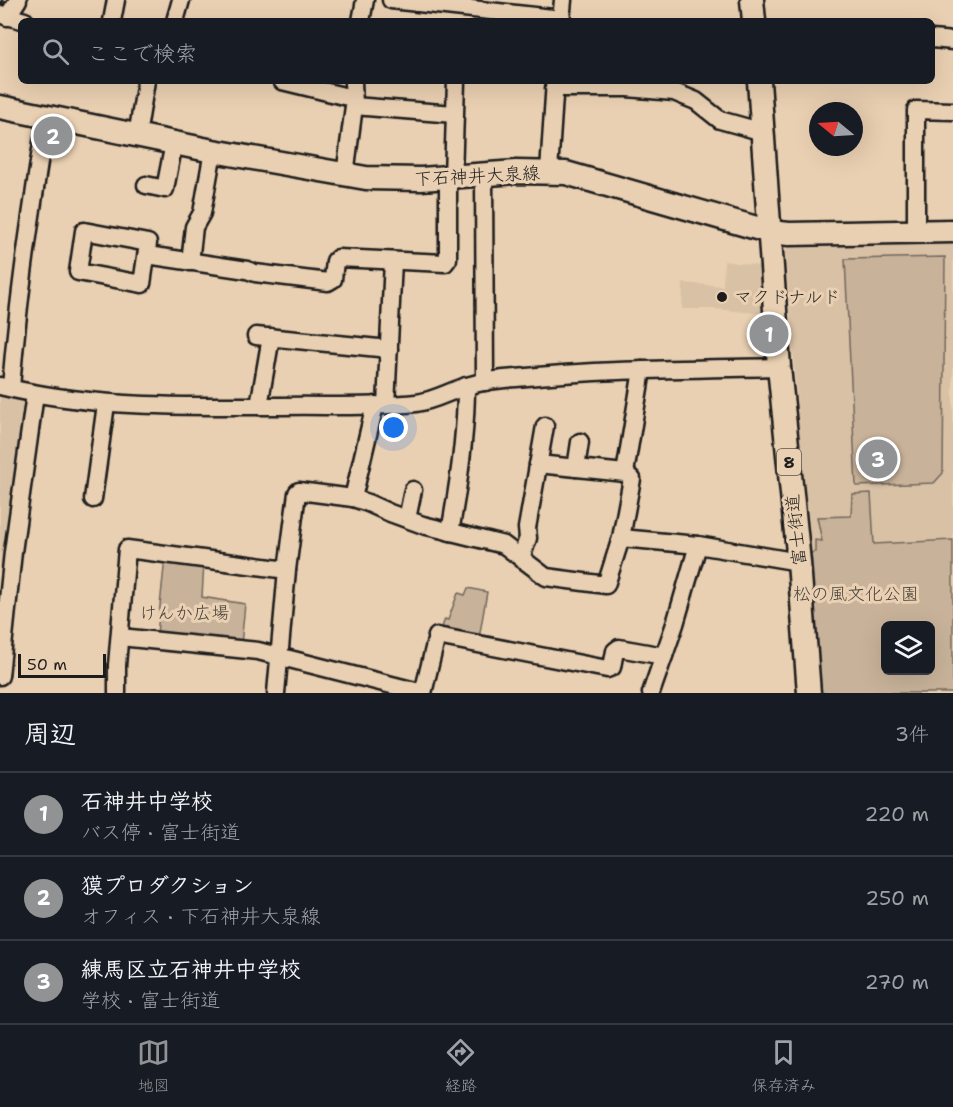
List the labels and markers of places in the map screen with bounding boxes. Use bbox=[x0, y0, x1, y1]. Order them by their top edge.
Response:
pin: 2 bbox=[34, 114, 72, 158]
place label: マクドナルド bbox=[734, 285, 841, 309]
marker: マクドナルド bbox=[715, 290, 729, 304]
pin: 1 bbox=[750, 312, 788, 356]
pin: 3 bbox=[858, 436, 898, 482]

